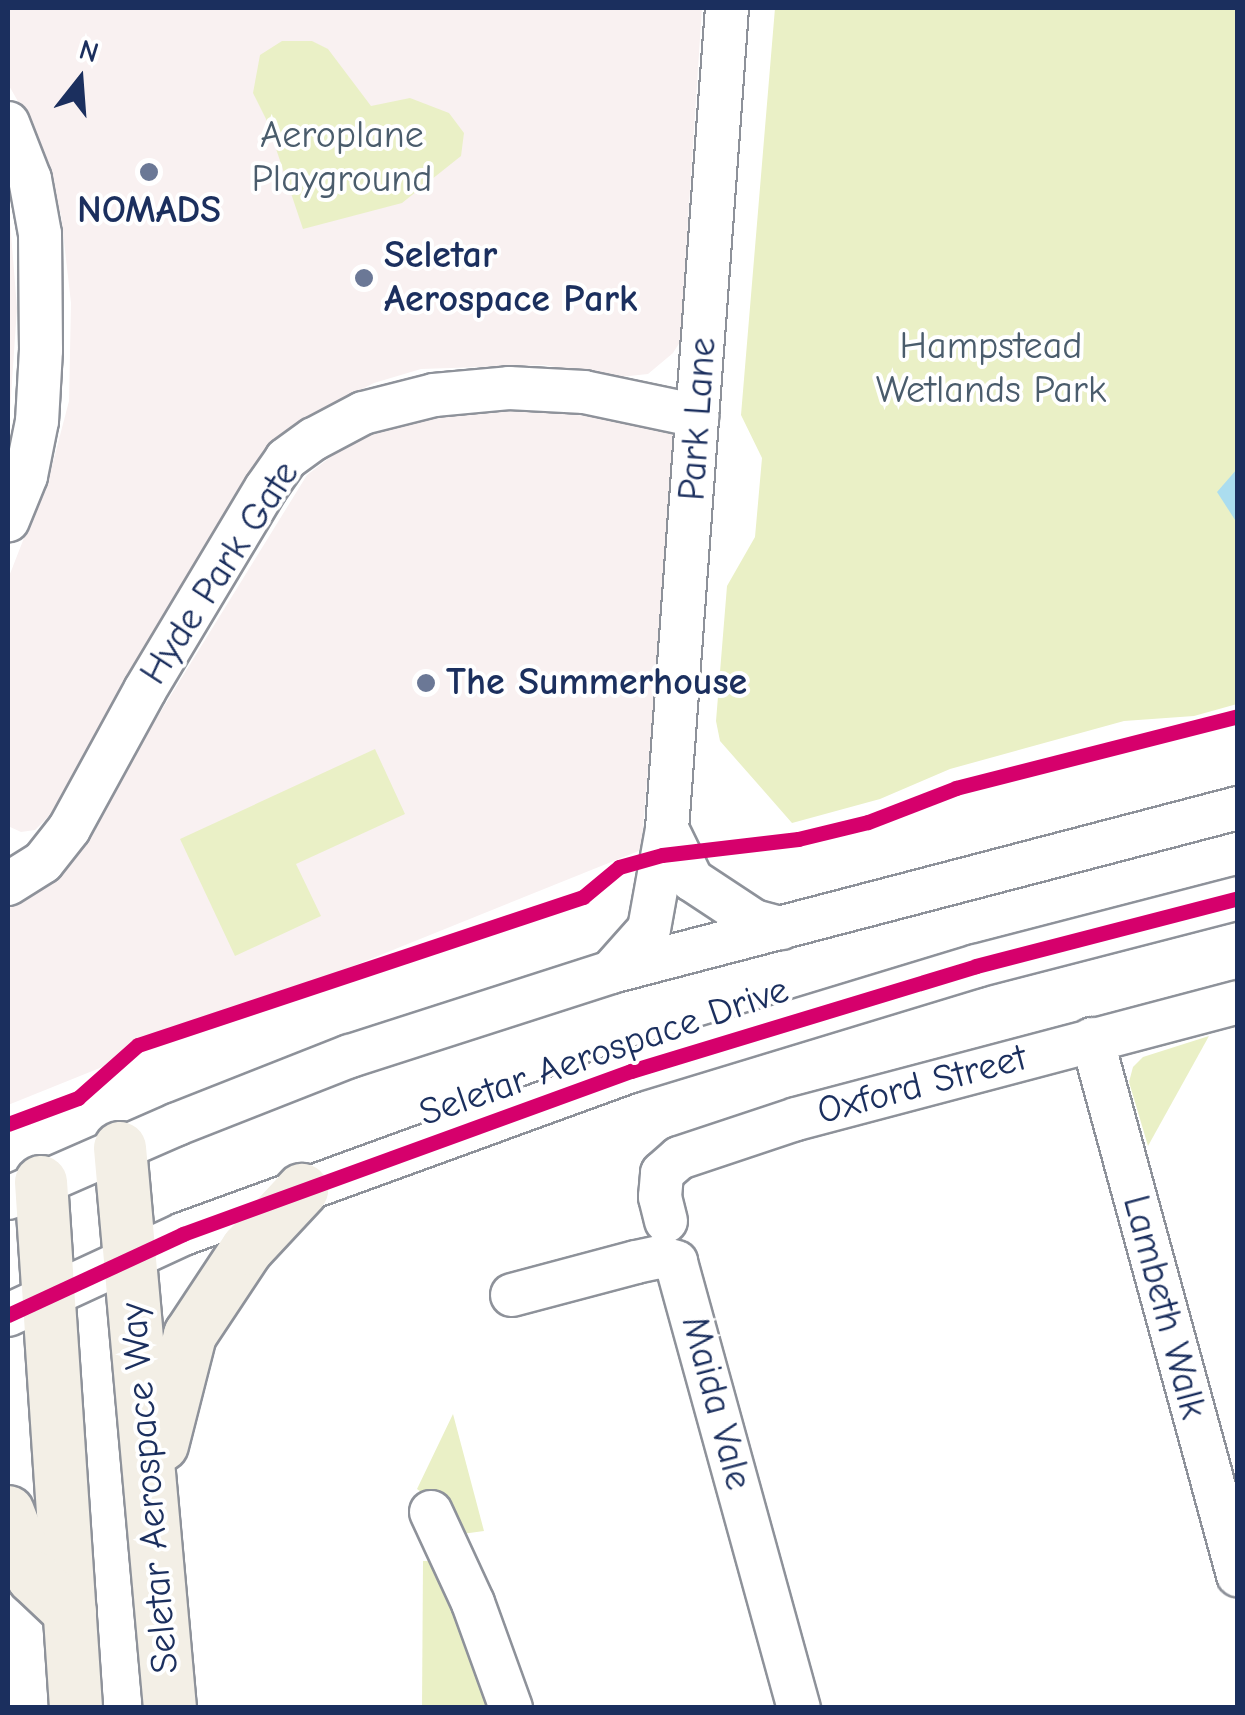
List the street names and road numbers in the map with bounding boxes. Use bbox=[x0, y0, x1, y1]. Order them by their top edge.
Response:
street label: Park Lane bbox=[670, 336, 726, 502]
street label: Hyde Park Gate bbox=[131, 453, 309, 693]
street label: Seletar Aerospace Drive bbox=[413, 967, 795, 1137]
street label: Oxford Street bbox=[813, 1035, 1031, 1135]
street label: Lambeth Walk bbox=[1112, 1190, 1216, 1424]
street label: Seletar Aerospace Way bbox=[111, 1300, 189, 1676]
street label: Maida Vale bbox=[671, 1311, 761, 1495]

